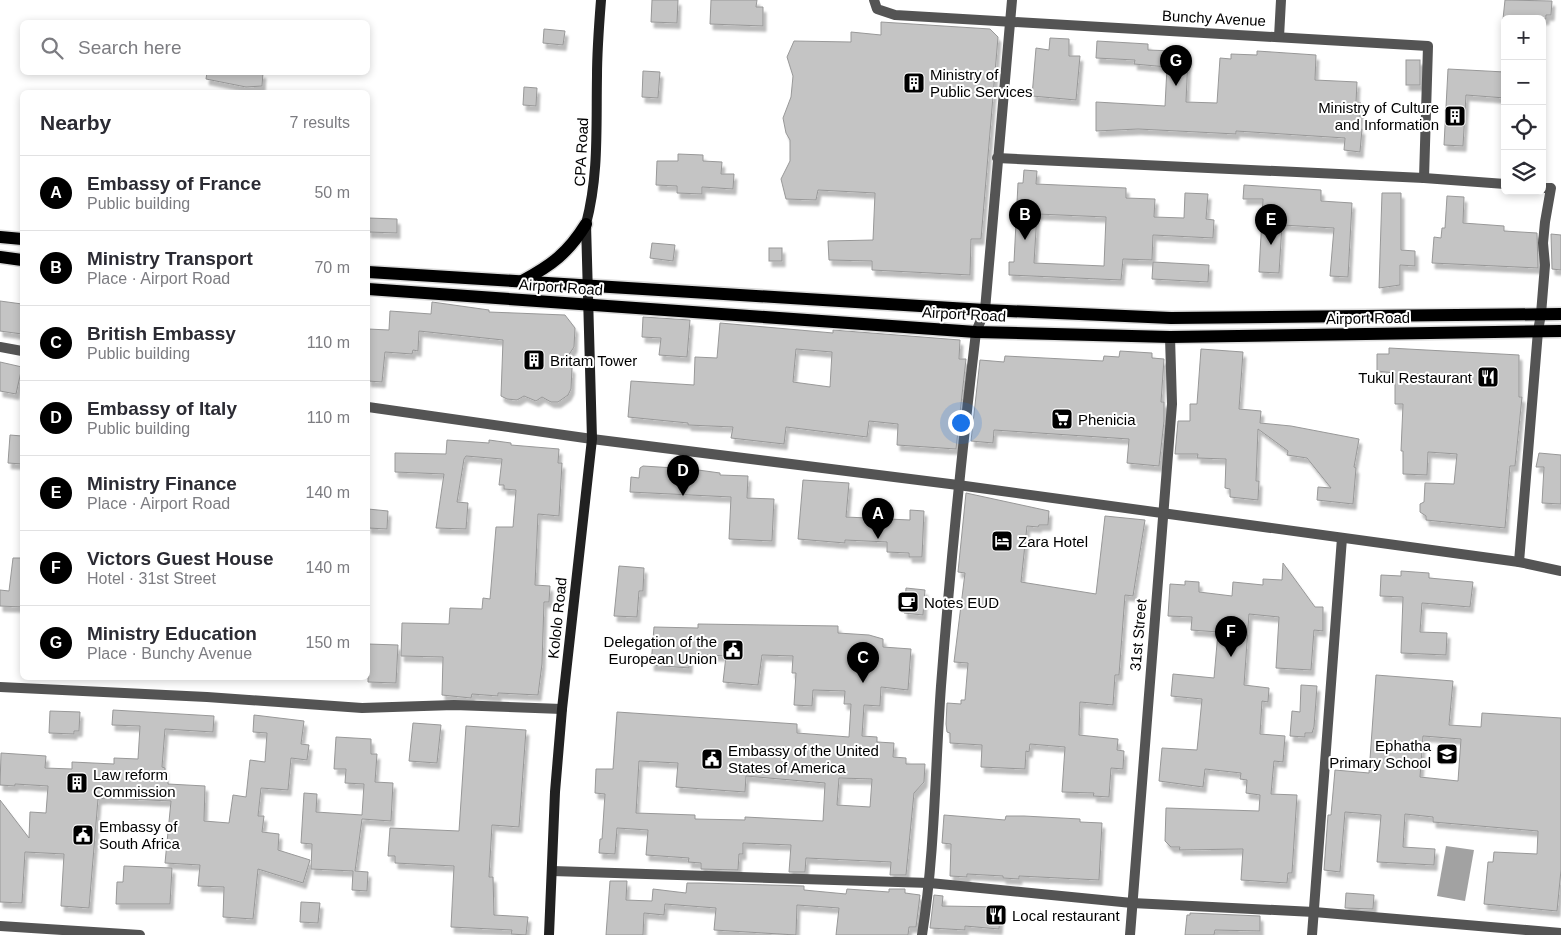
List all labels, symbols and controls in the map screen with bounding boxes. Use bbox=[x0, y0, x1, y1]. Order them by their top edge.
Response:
street label: Bunchy Avenue bbox=[1162, 7, 1266, 29]
map controls bbox=[1501, 15, 1546, 195]
button: + bbox=[1501, 15, 1546, 60]
search box bbox=[20, 20, 370, 75]
icon: search bbox=[38, 34, 66, 62]
text: Search here bbox=[78, 37, 182, 58]
pin: G bbox=[1160, 45, 1192, 86]
button: − bbox=[1501, 60, 1546, 105]
place label: Ministry of Public Services bbox=[930, 66, 1033, 100]
building icon: Ministry of Public Services bbox=[902, 71, 926, 95]
place label: Ministry of Culture and Information bbox=[1318, 99, 1439, 133]
building icon: Ministry of Culture and Information bbox=[1443, 104, 1467, 128]
button: locate bbox=[1501, 105, 1546, 150]
text: Nearby bbox=[40, 111, 111, 134]
text: 7 results bbox=[290, 114, 350, 131]
street label: CPA Road bbox=[571, 117, 591, 187]
button: layers bbox=[1501, 150, 1546, 195]
text: Embassy of France bbox=[87, 173, 261, 194]
text: A bbox=[50, 184, 62, 201]
text: 50 m bbox=[314, 184, 350, 201]
text: Public building bbox=[87, 195, 190, 212]
pin: B bbox=[1009, 199, 1041, 240]
pin: E bbox=[1255, 204, 1287, 245]
text: Ministry Transport bbox=[87, 248, 253, 269]
text: B bbox=[50, 259, 62, 276]
text: 70 m bbox=[314, 259, 350, 276]
text: Place · Airport Road bbox=[87, 270, 230, 287]
street label: Airport Road bbox=[518, 276, 604, 298]
street label: Airport Road bbox=[922, 303, 1006, 325]
street label: Airport Road bbox=[1326, 309, 1410, 327]
text: British Embassy bbox=[87, 323, 236, 344]
text: C bbox=[50, 334, 62, 351]
text: 110 m bbox=[307, 334, 350, 351]
text: Public building bbox=[87, 345, 190, 362]
building icon: Britam Tower bbox=[522, 348, 546, 372]
place label: Britam Tower bbox=[550, 352, 637, 369]
restaurant icon: Tukul Restaurant bbox=[1476, 365, 1500, 389]
place label: Tukul Restaurant bbox=[1358, 369, 1473, 386]
text: Embassy of Italy bbox=[87, 398, 237, 419]
supermarket icon: Phenicia bbox=[1050, 407, 1074, 431]
text: D bbox=[50, 409, 62, 426]
text: 110 m bbox=[307, 409, 350, 426]
your location bbox=[948, 410, 974, 436]
place label: Phenicia bbox=[1078, 411, 1136, 428]
text: Public building bbox=[87, 420, 190, 437]
pin: D bbox=[667, 455, 699, 496]
text: Ministry Finance bbox=[87, 473, 237, 494]
text: E bbox=[51, 484, 61, 501]
text: 140 m bbox=[306, 484, 350, 501]
text: Place · Airport Road bbox=[87, 495, 230, 512]
pin: A bbox=[862, 498, 894, 539]
hotel icon: Zara Hotel bbox=[990, 529, 1014, 553]
place label: Zara Hotel bbox=[1018, 533, 1088, 550]
text: Victors Guest House bbox=[87, 548, 274, 569]
text: F bbox=[51, 559, 61, 576]
text: 140 m bbox=[306, 559, 350, 576]
text: Hotel · 31st Street bbox=[87, 570, 216, 587]
street label: Kololo Road bbox=[544, 576, 570, 660]
cafe icon: Notes EUD bbox=[896, 590, 920, 614]
place label: Notes EUD bbox=[924, 594, 999, 611]
street label: 31st Street bbox=[1126, 597, 1150, 672]
pin: F bbox=[1215, 616, 1247, 657]
text: Ministry Education bbox=[87, 623, 257, 644]
place label: Delegation of the European Union bbox=[604, 633, 717, 667]
text: G bbox=[50, 634, 62, 651]
text: 150 m bbox=[306, 634, 350, 651]
public building icon: Delegation of the European Union bbox=[721, 638, 745, 662]
pin: C bbox=[847, 642, 879, 683]
text: Place · Bunchy Avenue bbox=[87, 645, 252, 662]
place label: Ephatha Primary School bbox=[1329, 737, 1432, 771]
place label: Embassy of the United States of America bbox=[728, 742, 879, 776]
school or university icon: Ephatha Primary School bbox=[1435, 742, 1459, 766]
public building icon: Embassy of the United States of America bbox=[700, 747, 724, 771]
place label: Law reform Commission bbox=[93, 766, 176, 800]
building icon: Law reform Commission bbox=[65, 771, 89, 795]
place label: Embassy of South Africa bbox=[99, 818, 181, 852]
public building icon: Embassy of South Africa bbox=[71, 823, 95, 847]
restaurant icon: Local restaurant bbox=[984, 903, 1008, 927]
place label: Local restaurant bbox=[1012, 907, 1120, 924]

